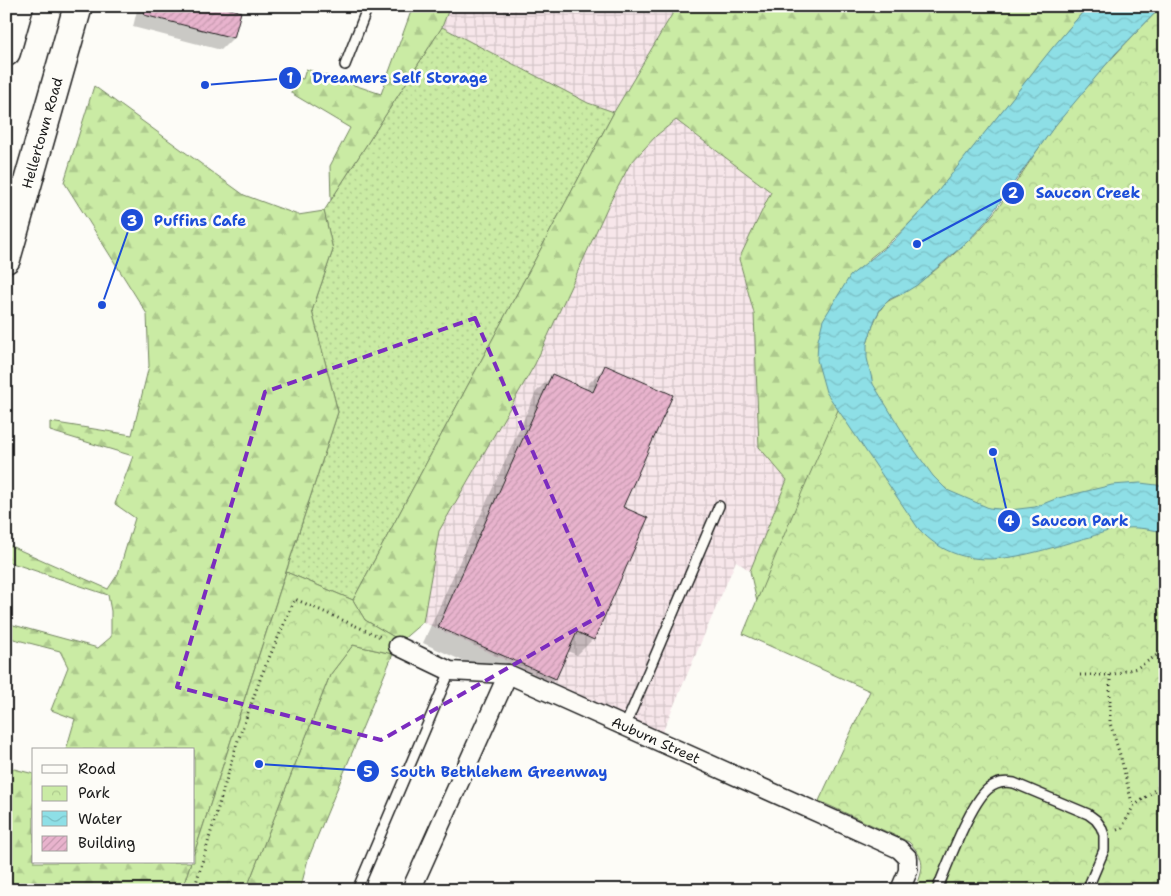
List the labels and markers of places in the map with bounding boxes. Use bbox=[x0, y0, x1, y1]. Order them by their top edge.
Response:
callout: Dreamers Self Storage bbox=[278, 63, 498, 93]
callout: Saucon Creek bbox=[1001, 178, 1150, 208]
callout: Puffins Cafe bbox=[119, 205, 257, 235]
callout: Saucon Park bbox=[996, 506, 1138, 536]
callout: South Bethlehem Greenway bbox=[355, 756, 617, 786]

